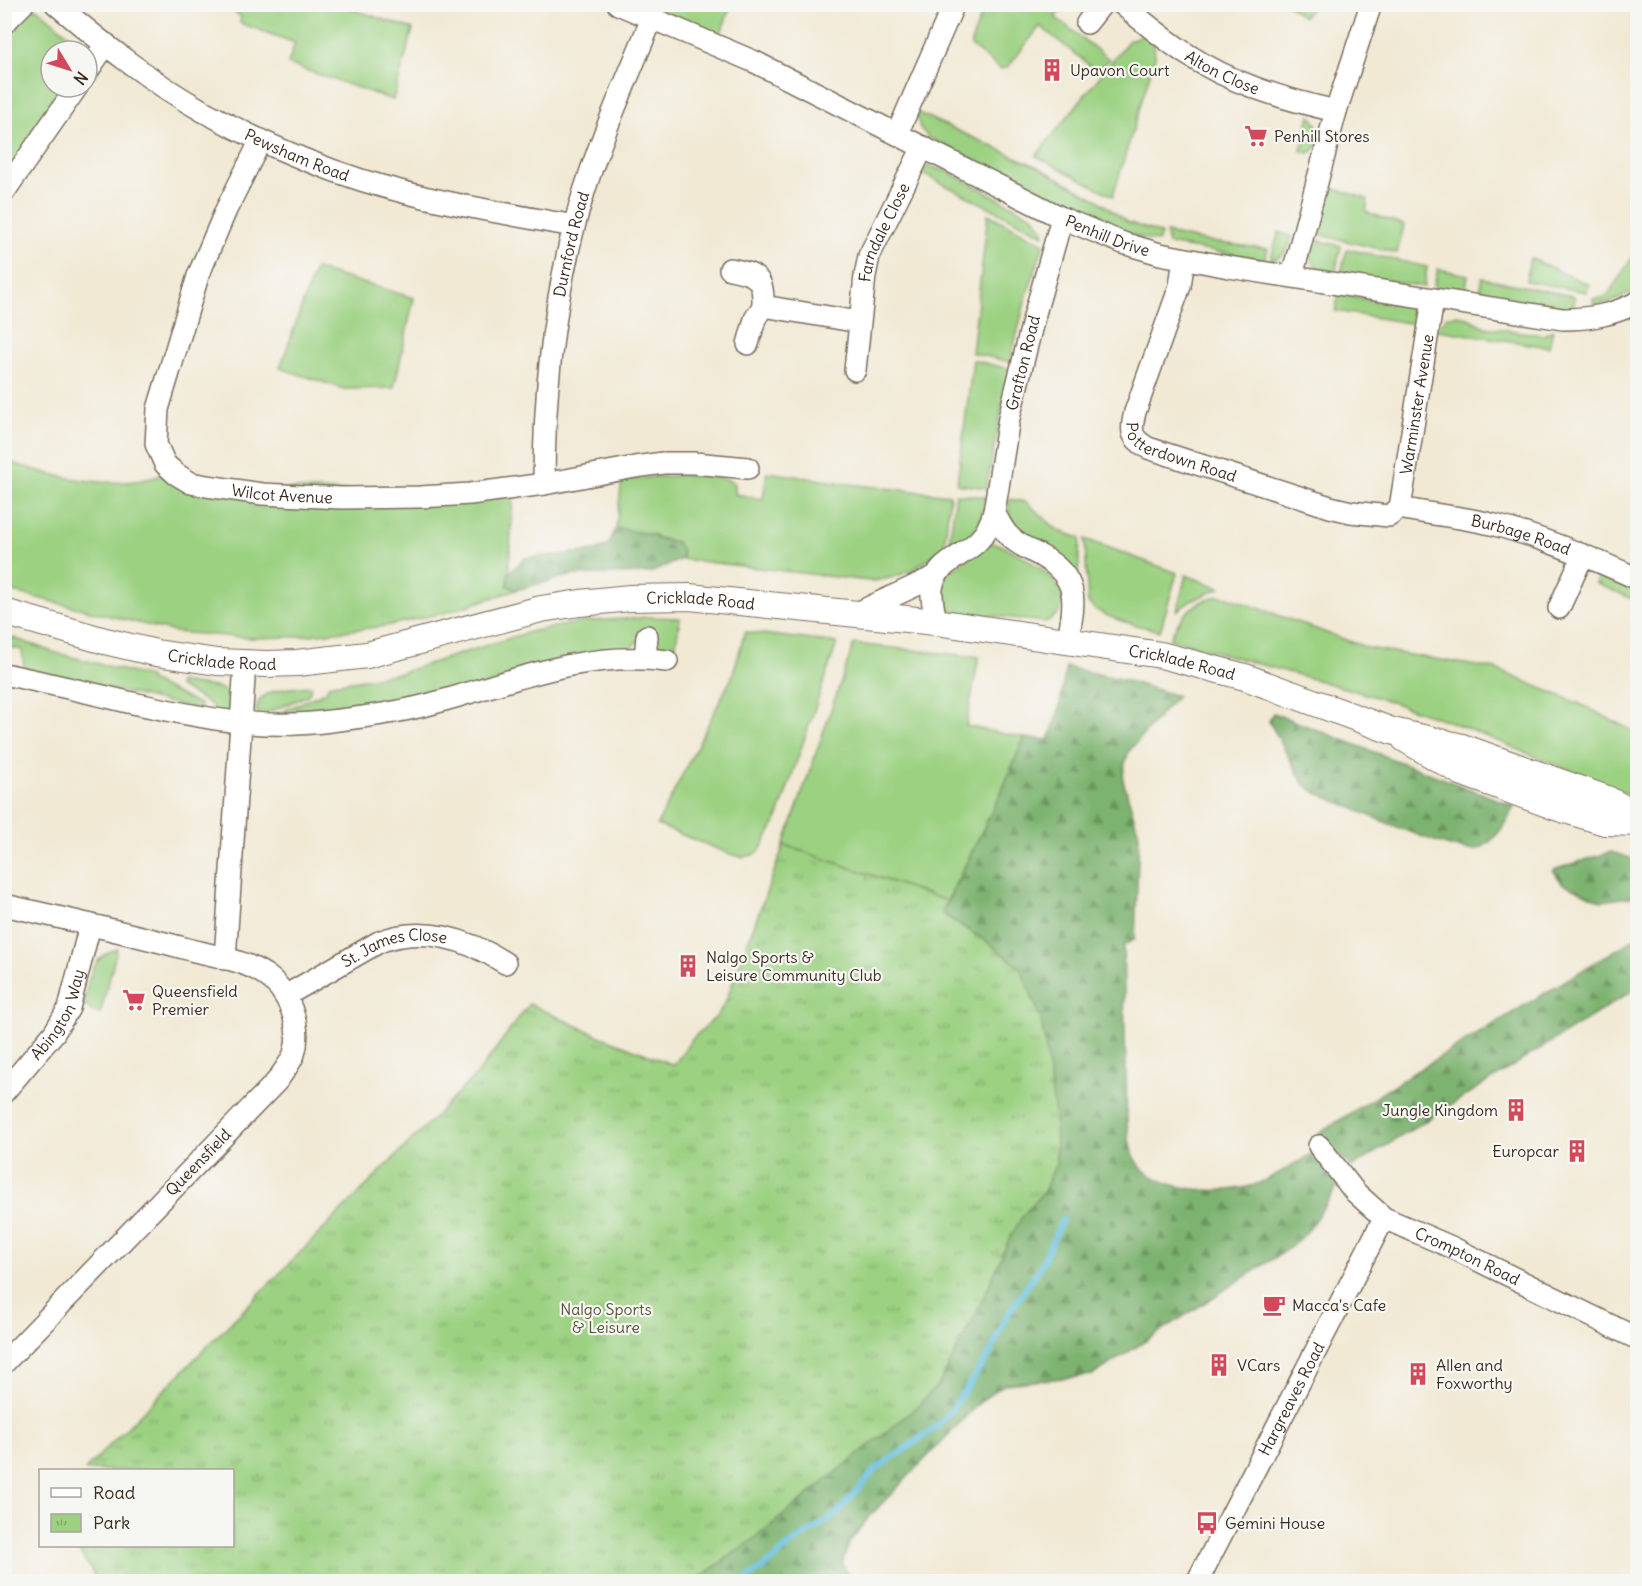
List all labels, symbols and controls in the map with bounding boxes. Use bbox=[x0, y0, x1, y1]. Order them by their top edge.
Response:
north arrow bbox=[39, 39, 99, 99]
street label: Alton Close bbox=[1181, 46, 1262, 99]
building icon: Upavon Court bbox=[1039, 57, 1065, 83]
place label: Upavon Court bbox=[1070, 60, 1170, 80]
text: N bbox=[70, 68, 92, 89]
supermarket icon: Penhill Stores bbox=[1243, 123, 1269, 149]
street label: Pewsham Road bbox=[241, 124, 352, 185]
place label: Penhill Stores bbox=[1274, 126, 1370, 146]
street label: Farndale Close bbox=[854, 179, 914, 283]
street label: Durnford Road bbox=[549, 189, 593, 298]
street label: Penhill Drive bbox=[1062, 210, 1152, 260]
street label: Grafton Road bbox=[1001, 313, 1044, 413]
street label: Warminster Avenue bbox=[1395, 333, 1437, 476]
street label: Potterdown Road bbox=[1122, 422, 1239, 486]
street label: Wilcot Avenue bbox=[230, 480, 333, 508]
street label: Burbage Road bbox=[1469, 510, 1574, 559]
street label: Cricklade Road bbox=[646, 587, 756, 614]
street label: Cricklade Road bbox=[1127, 640, 1237, 684]
street label: Cricklade Road bbox=[166, 645, 277, 674]
street label: St. James Close bbox=[338, 924, 449, 972]
place label: Nalgo Sports & Leisure Community Club bbox=[706, 947, 882, 985]
building icon: Nalgo Sports & Leisure Community Club bbox=[675, 953, 701, 979]
street label: Abington Way bbox=[26, 967, 88, 1064]
place label: Queensfield Premier bbox=[152, 981, 238, 1019]
supermarket icon: Queensfield Premier bbox=[121, 987, 147, 1013]
building icon: Jungle Kingdom bbox=[1503, 1097, 1529, 1123]
place label: Jungle Kingdom bbox=[1382, 1100, 1498, 1120]
street label: Queensfield bbox=[161, 1124, 235, 1200]
building icon: Europcar bbox=[1564, 1138, 1590, 1164]
place label: Europcar bbox=[1492, 1141, 1559, 1161]
street label: Crompton Road bbox=[1412, 1223, 1523, 1289]
cafe icon: Macca's Cafe bbox=[1261, 1292, 1287, 1318]
place label: Macca's Cafe bbox=[1292, 1295, 1386, 1315]
park label: Nalgo Sports & Leisure bbox=[560, 1299, 652, 1337]
street label: Hargreaves Road bbox=[1254, 1339, 1329, 1459]
building icon: VCars bbox=[1206, 1352, 1232, 1378]
place label: VCars bbox=[1237, 1355, 1280, 1375]
place label: Allen and Foxworthy bbox=[1436, 1355, 1513, 1393]
building icon: Allen and Foxworthy bbox=[1405, 1361, 1431, 1387]
legend bbox=[39, 1469, 234, 1547]
text: Road bbox=[93, 1481, 136, 1504]
bus stop icon: Gemini House bbox=[1194, 1510, 1220, 1536]
text: Park bbox=[93, 1511, 130, 1534]
place label: Gemini House bbox=[1225, 1513, 1325, 1533]

